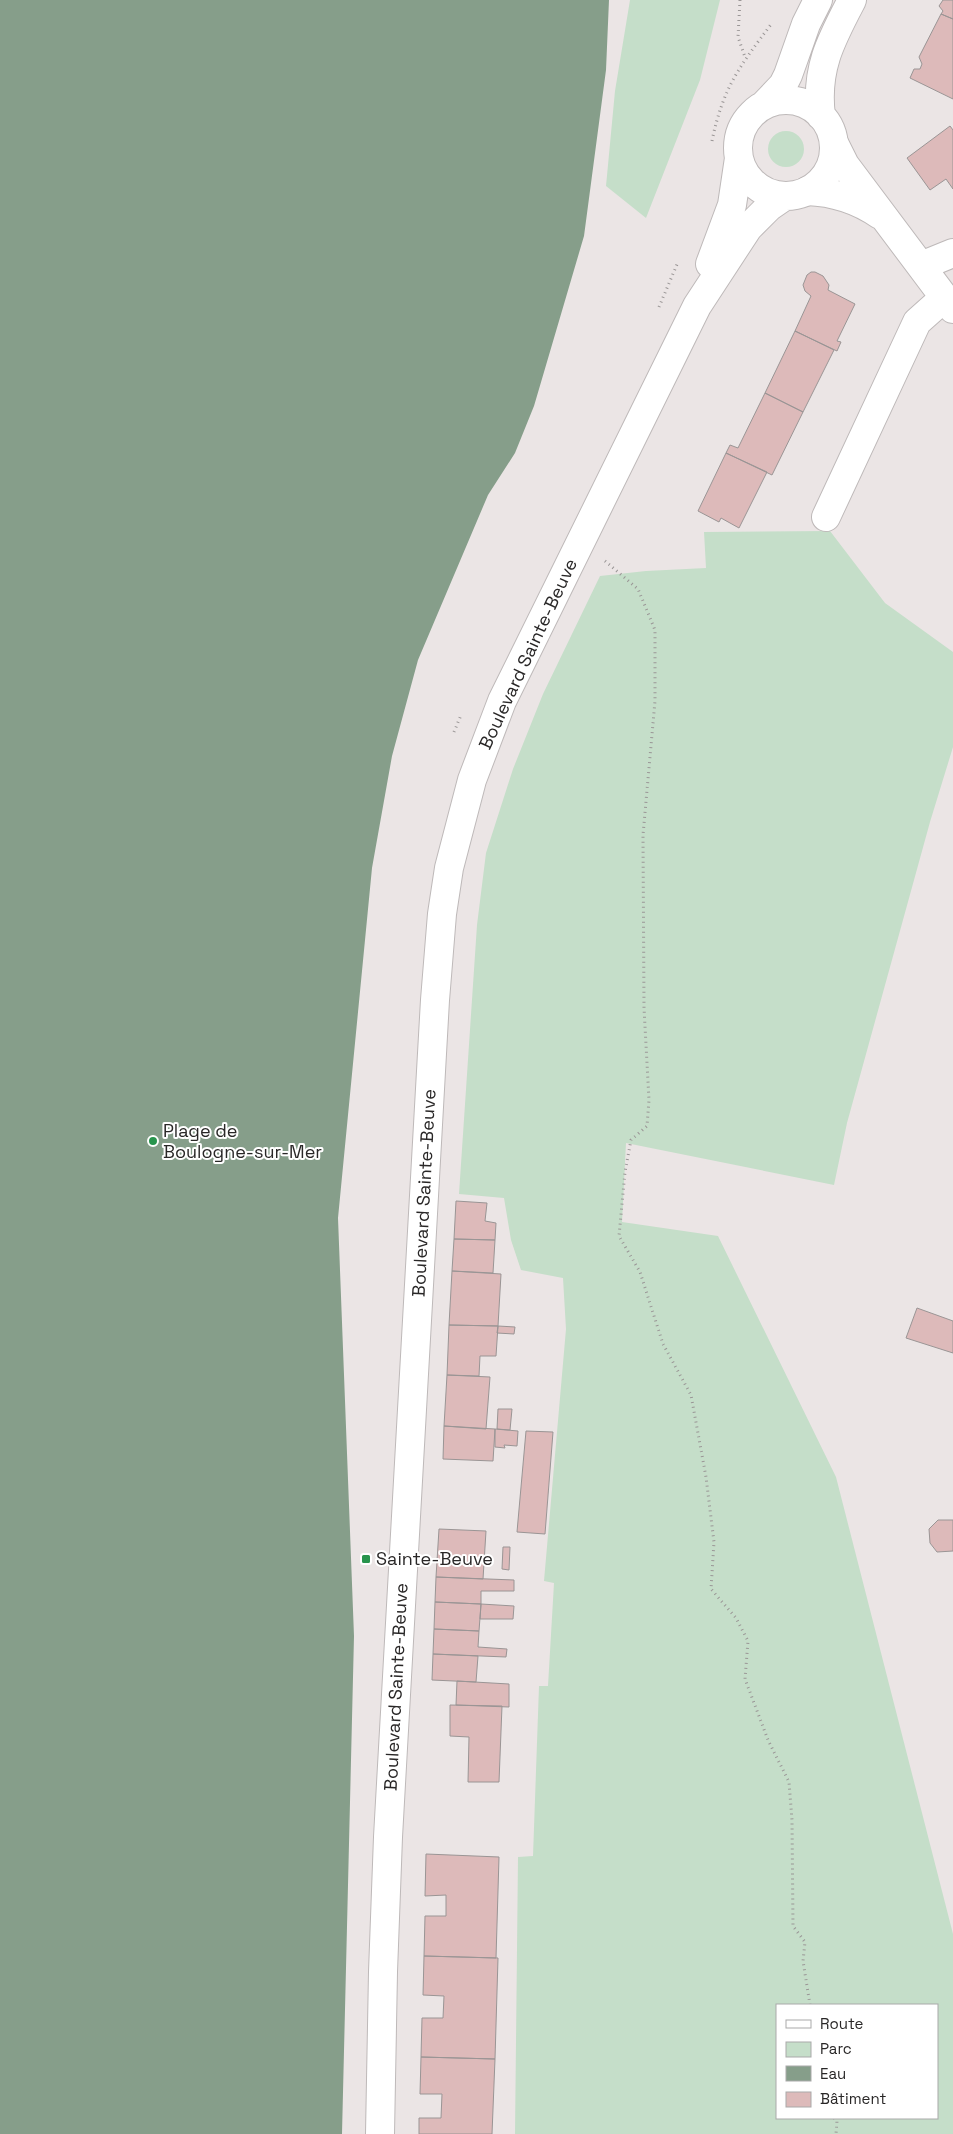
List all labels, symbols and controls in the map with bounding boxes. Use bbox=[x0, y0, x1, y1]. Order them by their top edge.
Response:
street label: Boulevard Sainte-Beuve bbox=[473, 555, 582, 753]
street label: Boulevard Sainte-Beuve bbox=[407, 1088, 440, 1297]
place label: Plage de Boulogne-sur-Mer bbox=[163, 1119, 322, 1163]
marker: Plage de Boulogne-sur-Mer bbox=[147, 1135, 159, 1147]
place label: Sainte-Beuve bbox=[376, 1547, 493, 1570]
marker: Sainte-Beuve bbox=[360, 1553, 372, 1565]
street label: Boulevard Sainte-Beuve bbox=[379, 1582, 412, 1791]
legend bbox=[776, 2004, 938, 2119]
text: Route bbox=[820, 2014, 864, 2033]
text: Parc bbox=[820, 2039, 852, 2058]
text: Eau bbox=[820, 2064, 846, 2083]
text: Bâtiment bbox=[820, 2089, 886, 2108]

